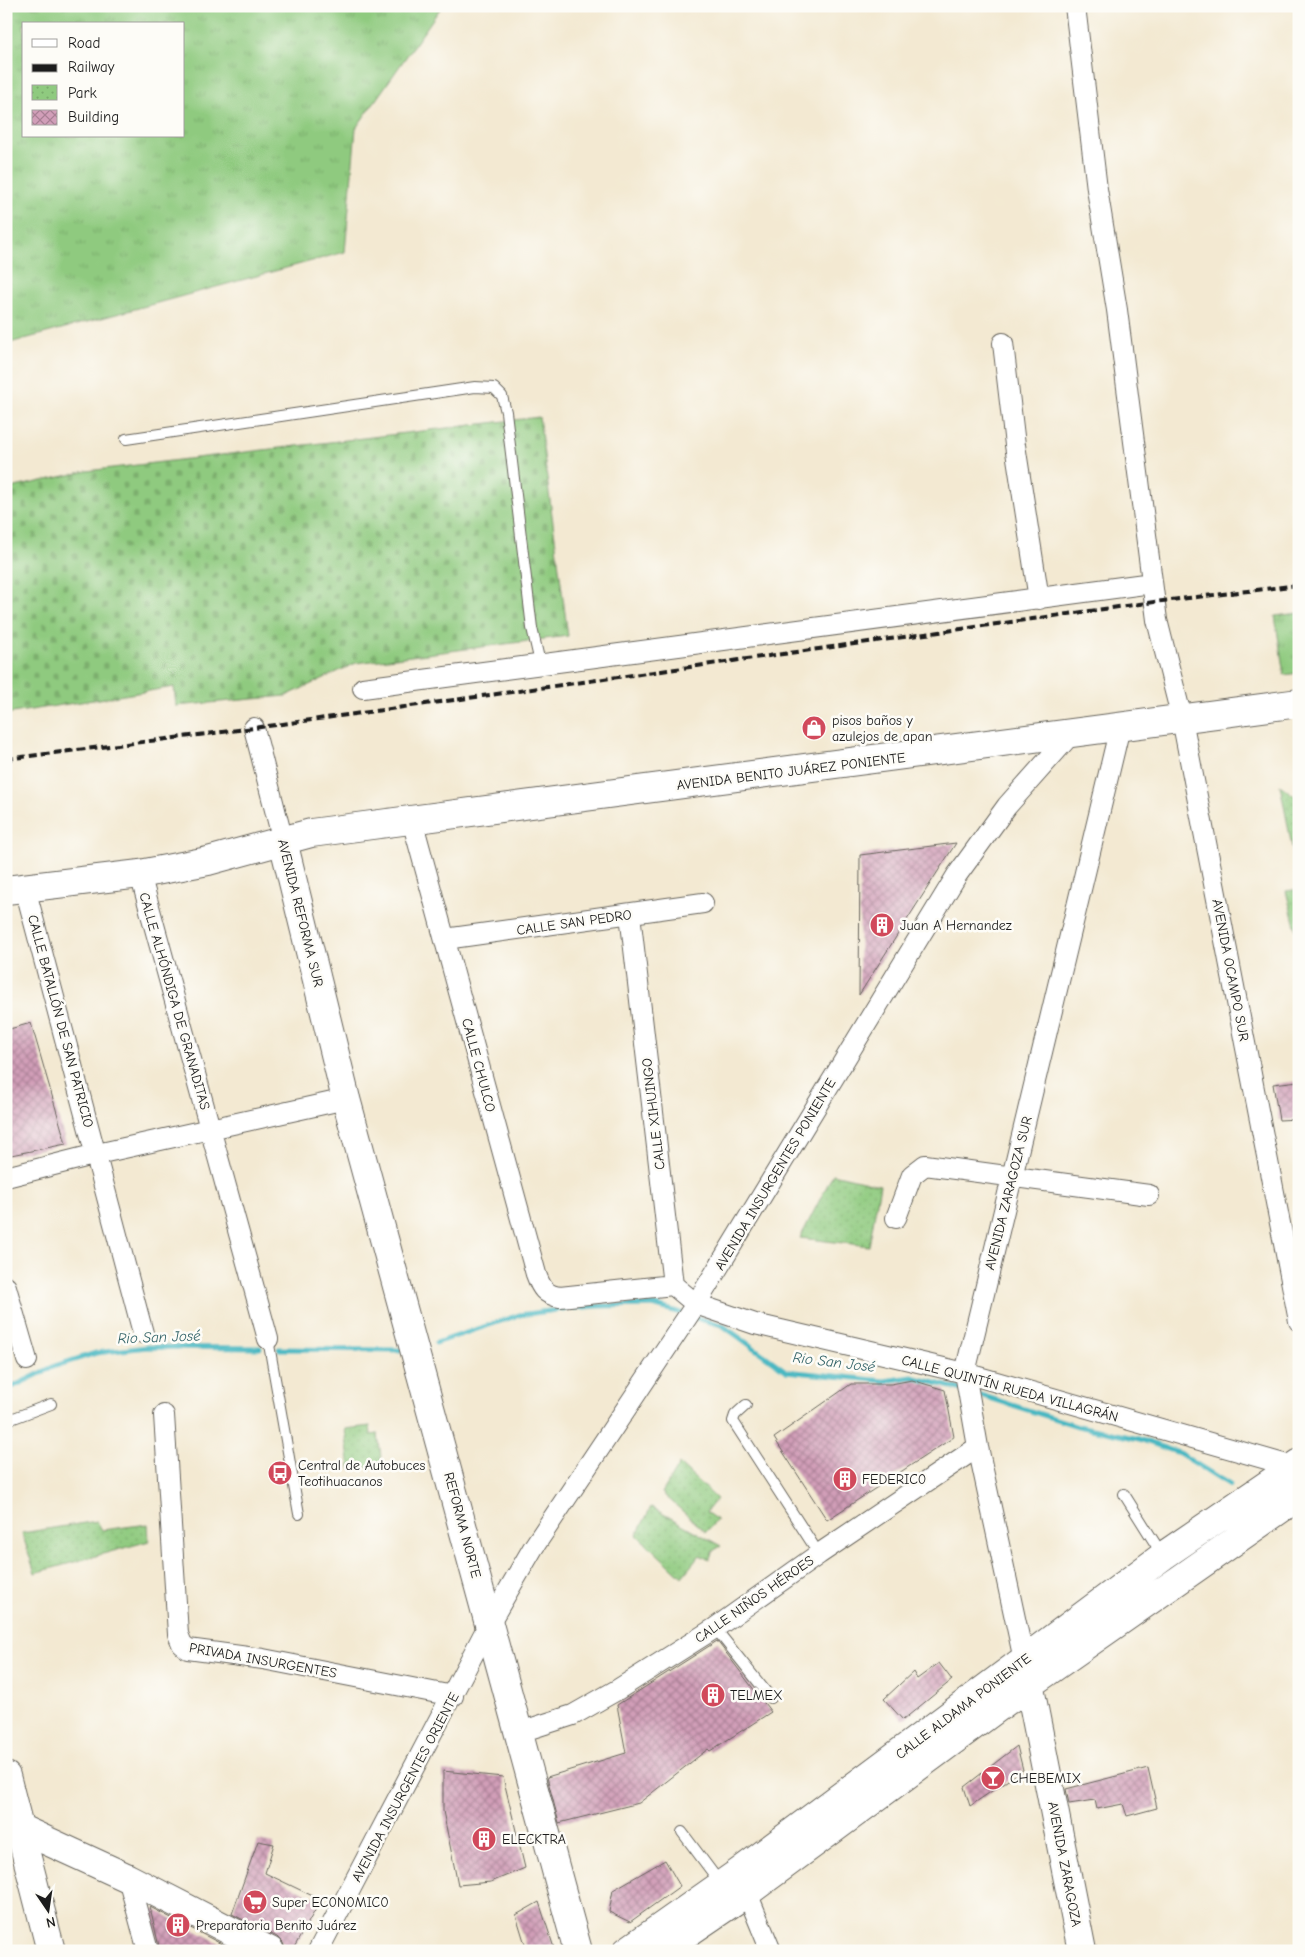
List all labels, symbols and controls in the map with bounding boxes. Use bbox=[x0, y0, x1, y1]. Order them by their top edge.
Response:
legend bbox=[22, 22, 185, 138]
text: Road bbox=[68, 34, 100, 52]
text: Railway bbox=[68, 58, 115, 76]
text: Park bbox=[68, 84, 97, 102]
text: Building bbox=[68, 108, 119, 126]
place label: pisos baños y azulejos de apan bbox=[832, 712, 932, 745]
shop icon: pisos baños y azulejos de apan bbox=[801, 715, 827, 741]
street label: AVENIDA BENITO JUÁREZ PONIENTE bbox=[676, 749, 906, 794]
street label: AVENIDA REFORMA SUR bbox=[274, 837, 327, 989]
street label: CALLE ALHÓNDIGA DE GRANADITAS bbox=[135, 891, 214, 1112]
street label: AVENIDA OCAMPO SUR bbox=[1208, 898, 1253, 1043]
street label: CALLE SAN PEDRO bbox=[515, 906, 633, 939]
building icon: Juan A Hernandez bbox=[869, 912, 895, 938]
street label: CALLE BATALLÓN DE SAN PATRICIO bbox=[24, 913, 97, 1129]
place label: Juan A Hernandez bbox=[900, 917, 1012, 934]
street label: CALLE CHULCO bbox=[458, 1016, 499, 1114]
street label: CALLE XIHUINGO bbox=[638, 1057, 669, 1171]
street label: AVENIDA INSURGENTES PONIENTE bbox=[711, 1075, 840, 1273]
street label: AVENIDA ZARAGOZA SUR bbox=[981, 1115, 1036, 1272]
water label: Rio San José bbox=[117, 1327, 201, 1347]
water label: Rio San José bbox=[792, 1348, 877, 1376]
street label: CALLE QUINTÍN RUEDA VILLAGRÁN bbox=[900, 1351, 1120, 1426]
place label: Central de Autobuces Teotihuacanos bbox=[298, 1457, 425, 1490]
bus stop icon: Central de Autobuces Teotihuacanos bbox=[267, 1460, 293, 1486]
building icon: FEDERIC0 bbox=[832, 1466, 858, 1492]
street label: REFORMA NORTE bbox=[440, 1470, 485, 1580]
place label: FEDERIC0 bbox=[862, 1471, 926, 1488]
street label: CALLE NIÑOS HÉROES bbox=[692, 1552, 817, 1647]
street label: PRIVADA INSURGENTES bbox=[188, 1639, 338, 1682]
street label: CALLE ALDAMA PONIENTE bbox=[892, 1650, 1034, 1763]
building icon: TELMEX bbox=[700, 1682, 726, 1708]
place label: TELMEX bbox=[730, 1687, 783, 1704]
street label: AVENIDA INSURGENTES ORIENTE bbox=[348, 1690, 463, 1885]
bar icon: CHEBEMIX bbox=[980, 1765, 1006, 1791]
place label: CHEBEMIX bbox=[1010, 1770, 1081, 1787]
street label: AVENIDA ZARAGOZA bbox=[1044, 1800, 1085, 1928]
building icon: ELECKTRA bbox=[471, 1826, 497, 1852]
place label: ELECKTRA bbox=[502, 1831, 566, 1848]
north arrow bbox=[22, 1884, 72, 1934]
supermarket icon: Super EC0N0MIC0 bbox=[242, 1889, 268, 1915]
place label: Super EC0N0MIC0 bbox=[272, 1894, 389, 1911]
building icon: Preparatoria Benito Juárez bbox=[165, 1912, 191, 1938]
text: N bbox=[44, 1913, 57, 1931]
place label: Preparatoria Benito Juárez bbox=[196, 1917, 356, 1934]

